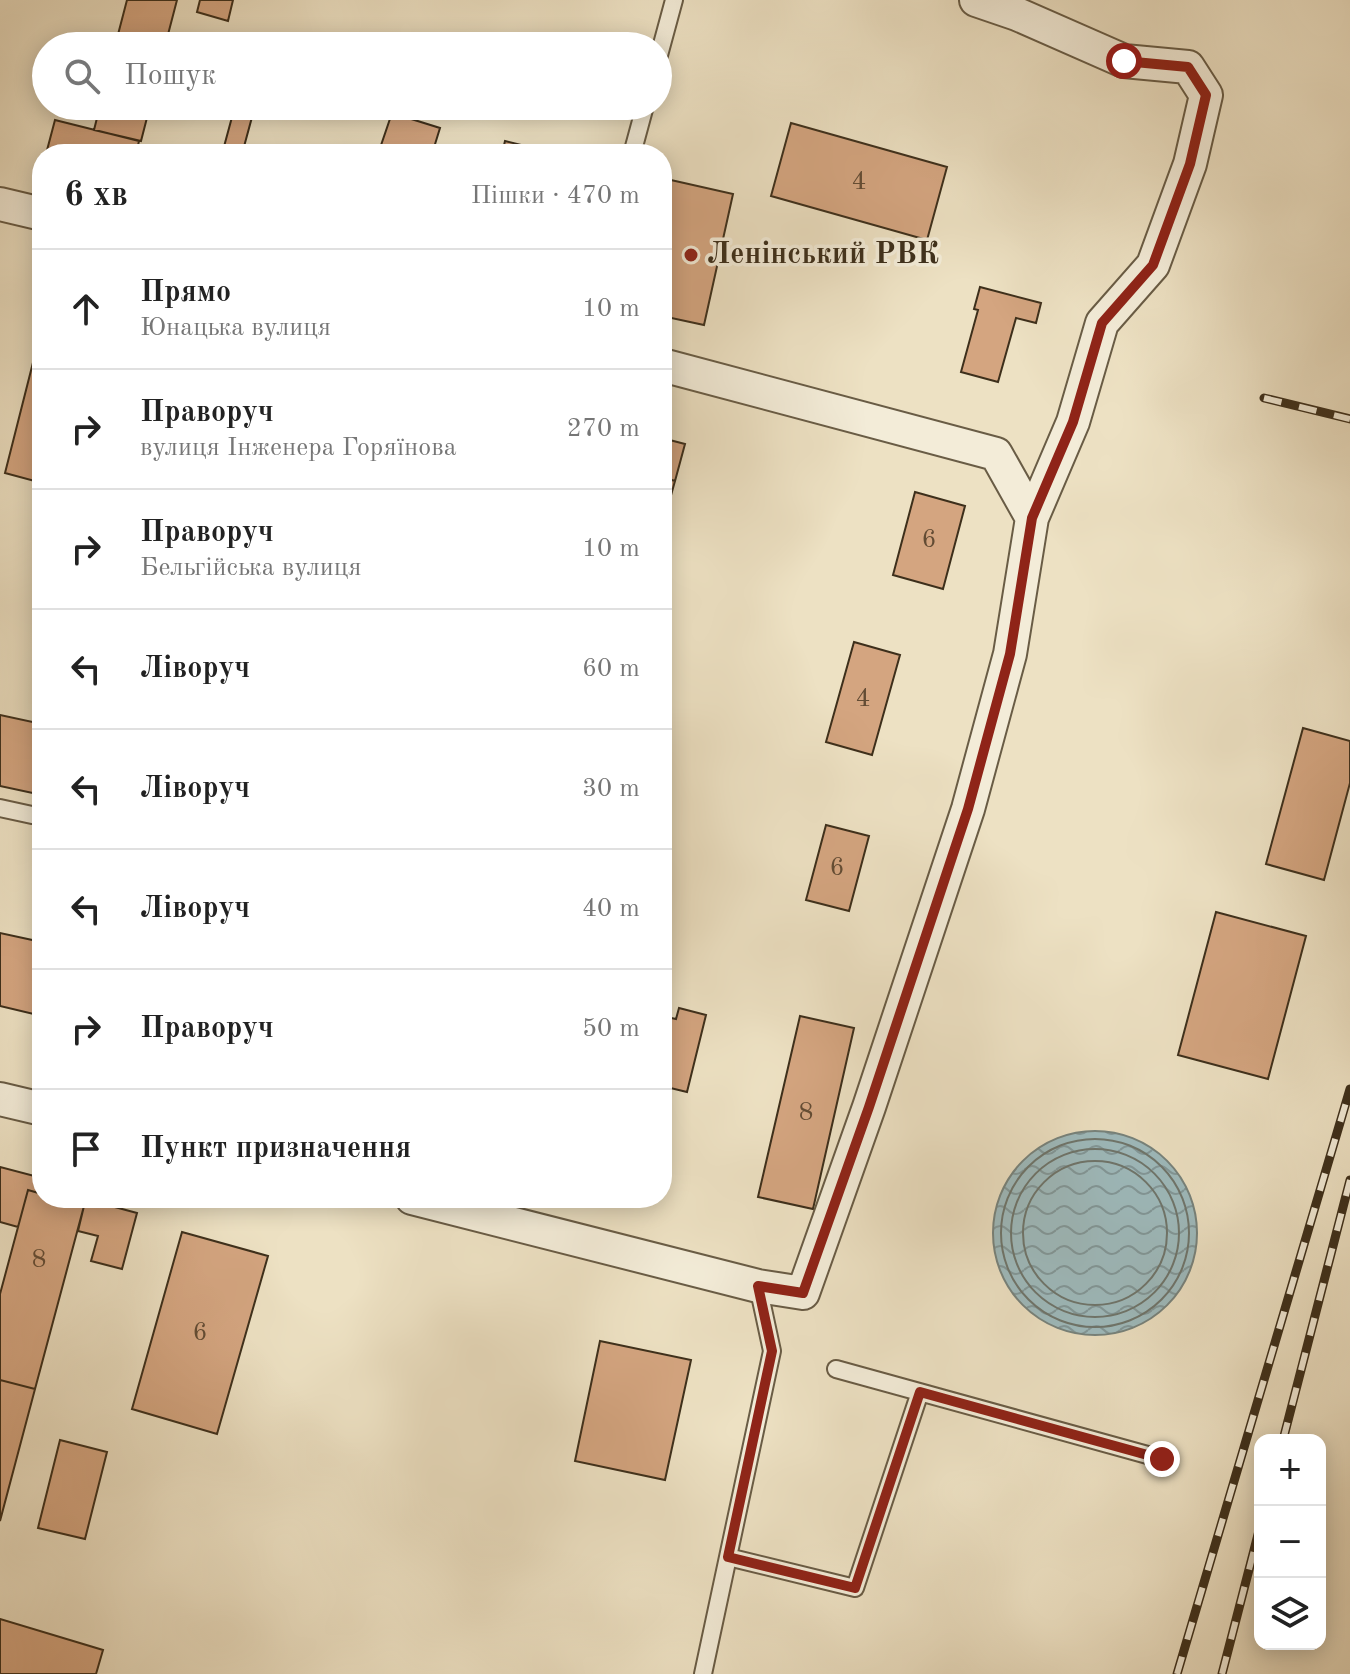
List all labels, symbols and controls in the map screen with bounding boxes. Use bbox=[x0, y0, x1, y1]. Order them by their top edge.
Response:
search box bbox=[32, 32, 672, 120]
route start bbox=[1106, 43, 1142, 79]
icon: search bbox=[60, 54, 104, 98]
text: Пошук bbox=[124, 61, 216, 91]
house number: 4 bbox=[851, 169, 867, 195]
text: 6 хв bbox=[64, 179, 128, 213]
text: Пішки · 470 m bbox=[471, 183, 640, 209]
place label: Ленінський РВК bbox=[707, 240, 939, 270]
marker: Ленінський РВК bbox=[682, 246, 700, 264]
text: Прямо bbox=[140, 278, 231, 308]
icon: ahead bbox=[64, 287, 108, 331]
text: 10 m bbox=[582, 296, 640, 322]
text: Юнацька вулиця bbox=[140, 315, 331, 341]
text: Праворуч bbox=[140, 398, 274, 428]
icon: right bbox=[64, 407, 108, 451]
text: 270 m bbox=[567, 416, 640, 442]
text: вулиця Інженера Горяїнова bbox=[140, 435, 457, 461]
text: Праворуч bbox=[140, 518, 274, 548]
icon: right bbox=[64, 527, 108, 571]
house number: 6 bbox=[921, 527, 937, 553]
text: 10 m bbox=[582, 536, 640, 562]
text: Бельгійська вулиця bbox=[140, 555, 362, 581]
icon: left bbox=[64, 647, 108, 691]
text: Ліворуч bbox=[140, 654, 250, 684]
text: 60 m bbox=[582, 656, 640, 682]
house number: 4 bbox=[855, 686, 871, 712]
icon: left bbox=[64, 767, 108, 811]
text: Ліворуч bbox=[140, 774, 250, 804]
text: 30 m bbox=[582, 776, 640, 802]
house number: 6 bbox=[829, 855, 845, 881]
icon: left bbox=[64, 887, 108, 931]
text: Ліворуч bbox=[140, 894, 250, 924]
text: 40 m bbox=[582, 896, 640, 922]
icon: right bbox=[64, 1007, 108, 1051]
text: Праворуч bbox=[140, 1014, 274, 1044]
text: 50 m bbox=[582, 1016, 640, 1042]
house number: 8 bbox=[798, 1100, 814, 1126]
icon: arrive bbox=[64, 1127, 108, 1171]
text: Пункт призначення bbox=[140, 1134, 411, 1164]
house number: 8 bbox=[31, 1247, 47, 1273]
house number: 6 bbox=[192, 1320, 208, 1346]
map controls bbox=[1254, 1434, 1326, 1650]
button: + bbox=[1254, 1434, 1326, 1506]
route end bbox=[1144, 1441, 1180, 1477]
button: − bbox=[1254, 1506, 1326, 1578]
button: layers bbox=[1254, 1578, 1326, 1650]

